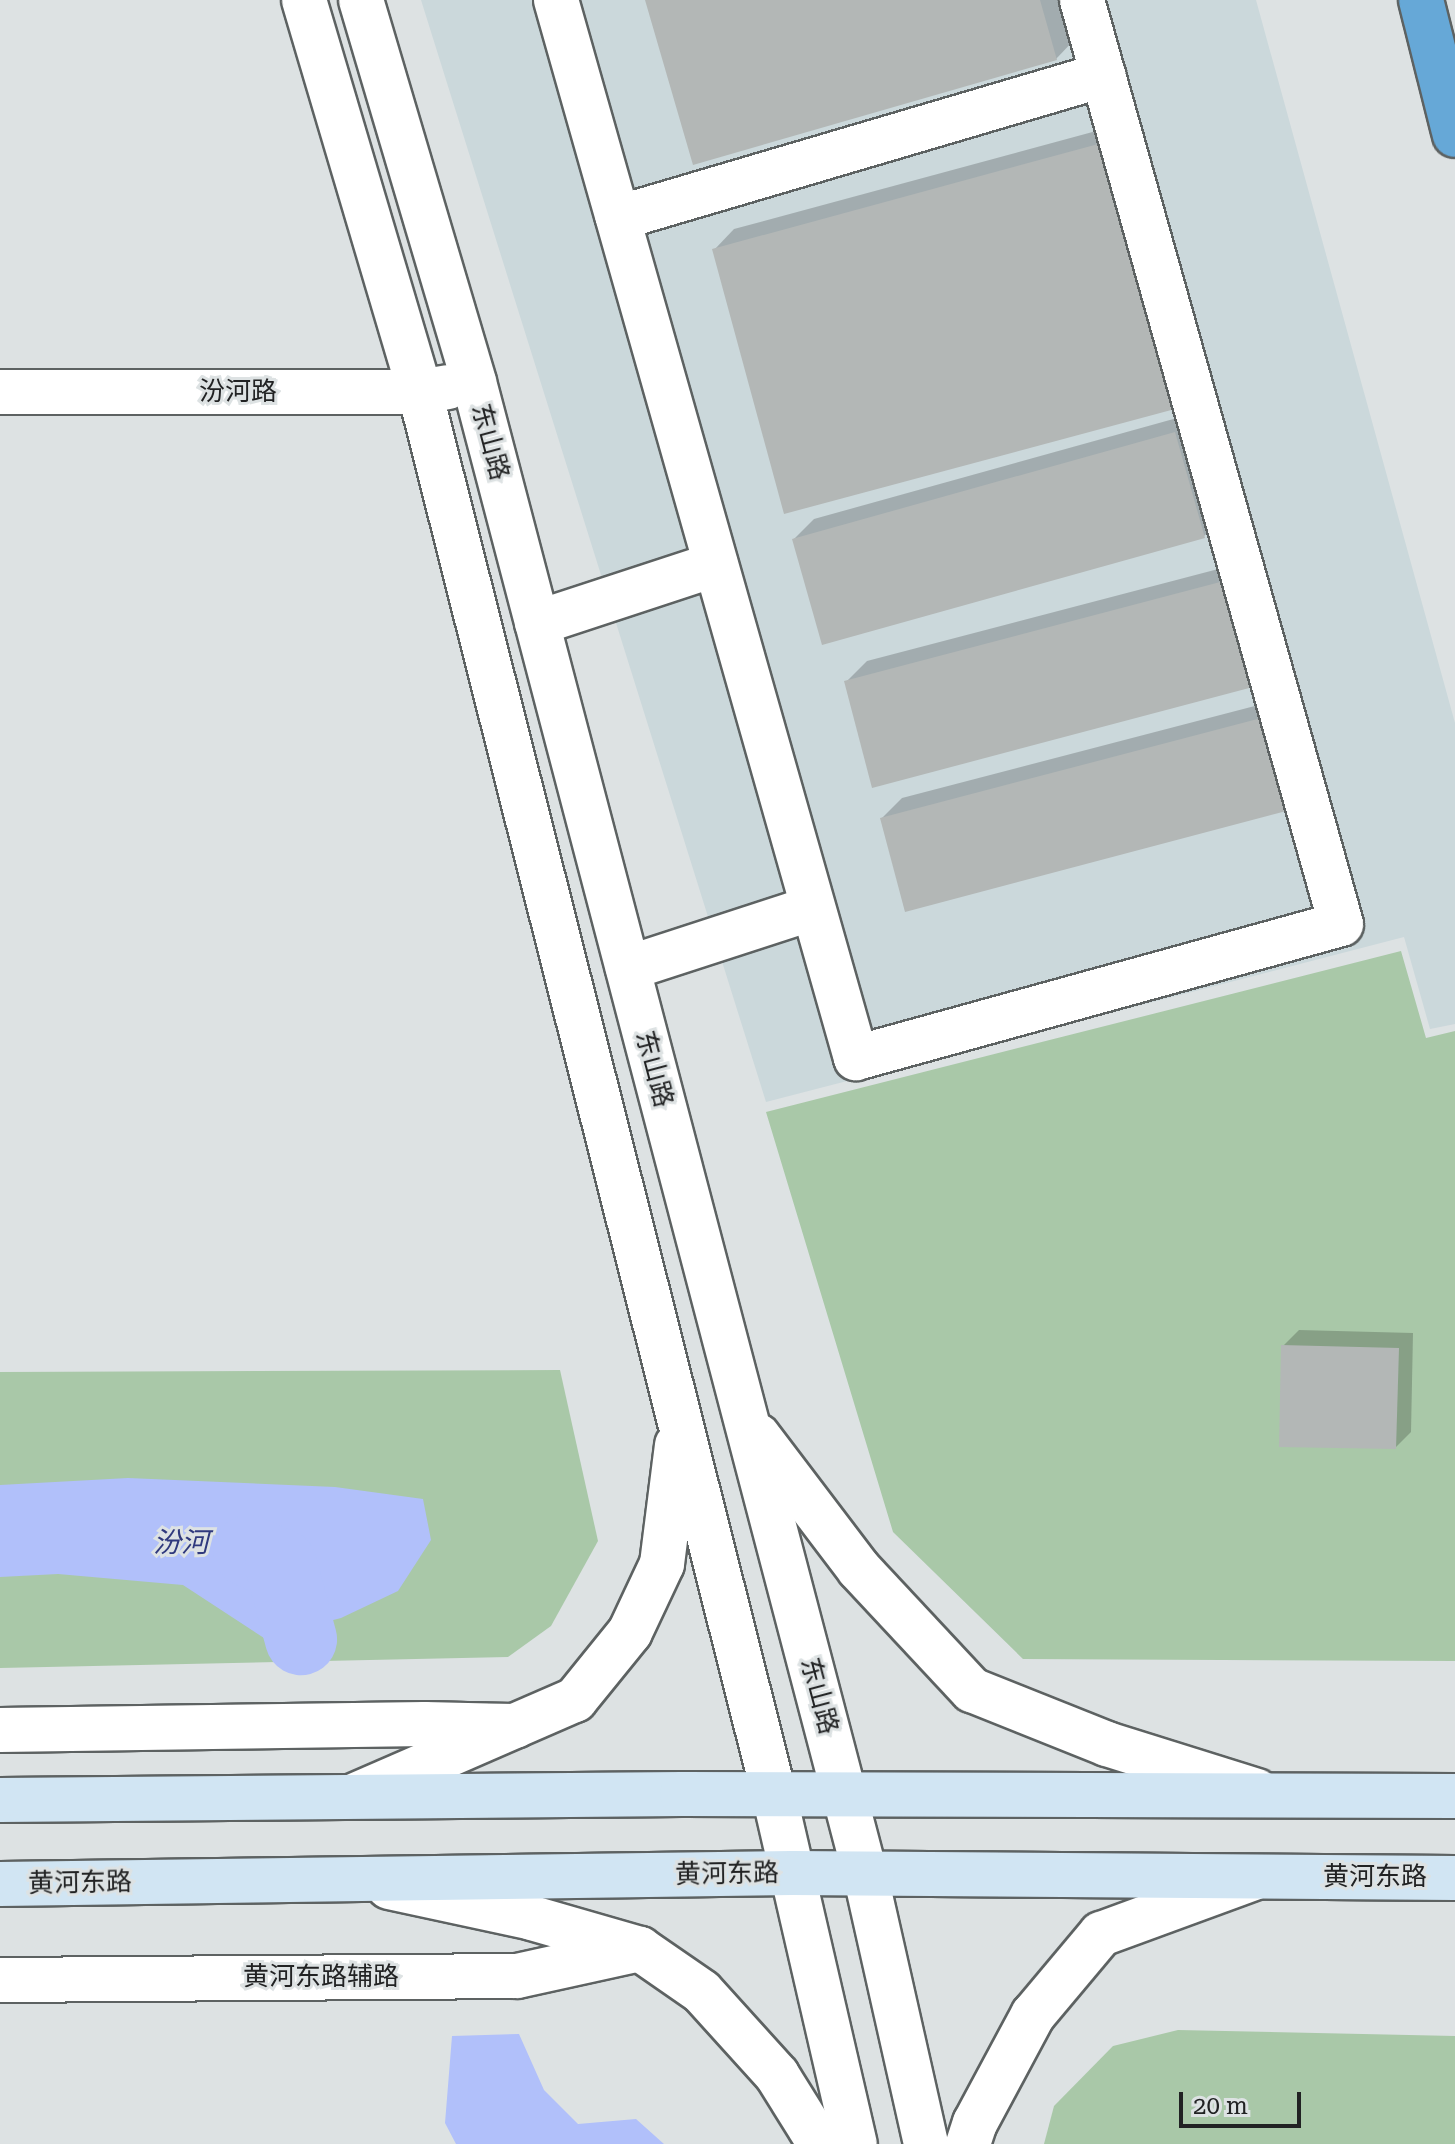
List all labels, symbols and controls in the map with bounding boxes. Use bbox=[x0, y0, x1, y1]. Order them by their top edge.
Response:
street label: 汾河路 bbox=[199, 376, 277, 408]
street label: 东山路 bbox=[465, 400, 515, 484]
street label: 东山路 bbox=[629, 1027, 679, 1111]
water label: 汾河 bbox=[153, 1526, 209, 1560]
street label: 东山路 bbox=[794, 1654, 844, 1738]
street label: 黄河东路 bbox=[675, 1857, 779, 1891]
street label: 黄河东路 bbox=[1323, 1861, 1427, 1893]
street label: 黄河东路 bbox=[28, 1866, 132, 1900]
street label: 黄河东路辅路 bbox=[243, 1961, 399, 1993]
scale bar bbox=[1183, 2076, 1305, 2126]
text: 20 m bbox=[1193, 2092, 1248, 2120]

